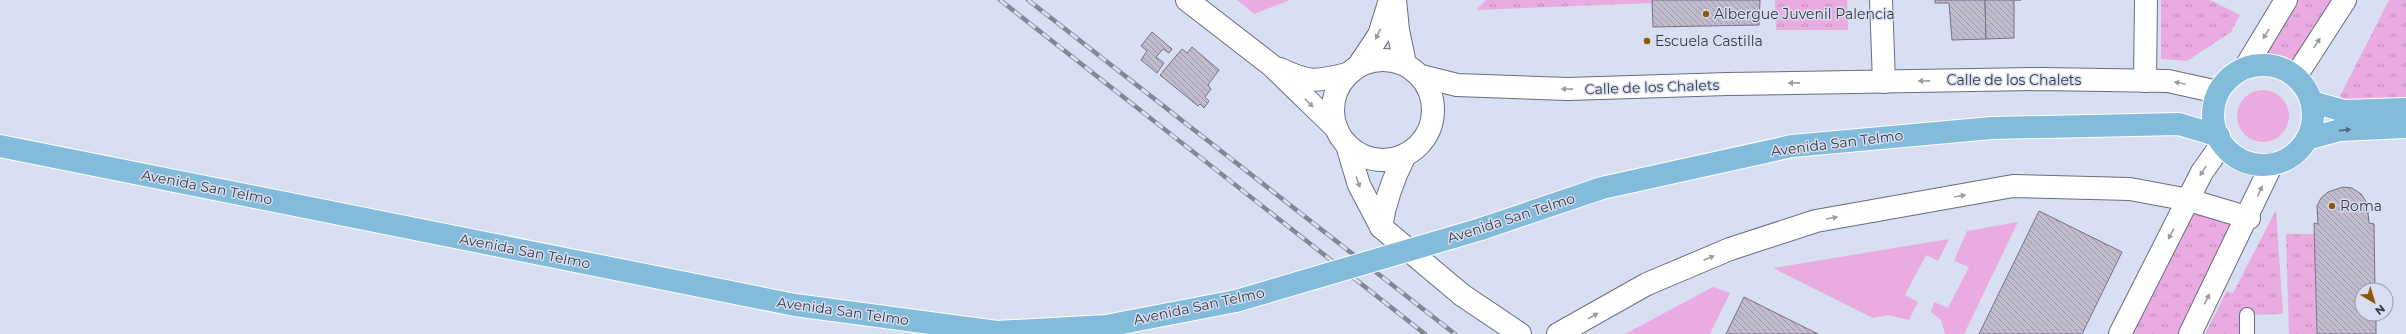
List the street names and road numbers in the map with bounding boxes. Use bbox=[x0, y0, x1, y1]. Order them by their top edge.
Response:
street label: Calle de los Chalets bbox=[1947, 71, 2082, 89]
street label: Calle de los Chalets bbox=[1584, 76, 1720, 98]
street label: Avenida San Telmo bbox=[1770, 126, 1904, 160]
street label: Avenida San Telmo bbox=[140, 165, 274, 209]
street label: Avenida San Telmo bbox=[1445, 189, 1577, 247]
street label: Avenida San Telmo bbox=[458, 229, 592, 273]
street label: Avenida San Telmo bbox=[1132, 283, 1266, 329]
street label: Avenida San Telmo bbox=[776, 293, 910, 329]

